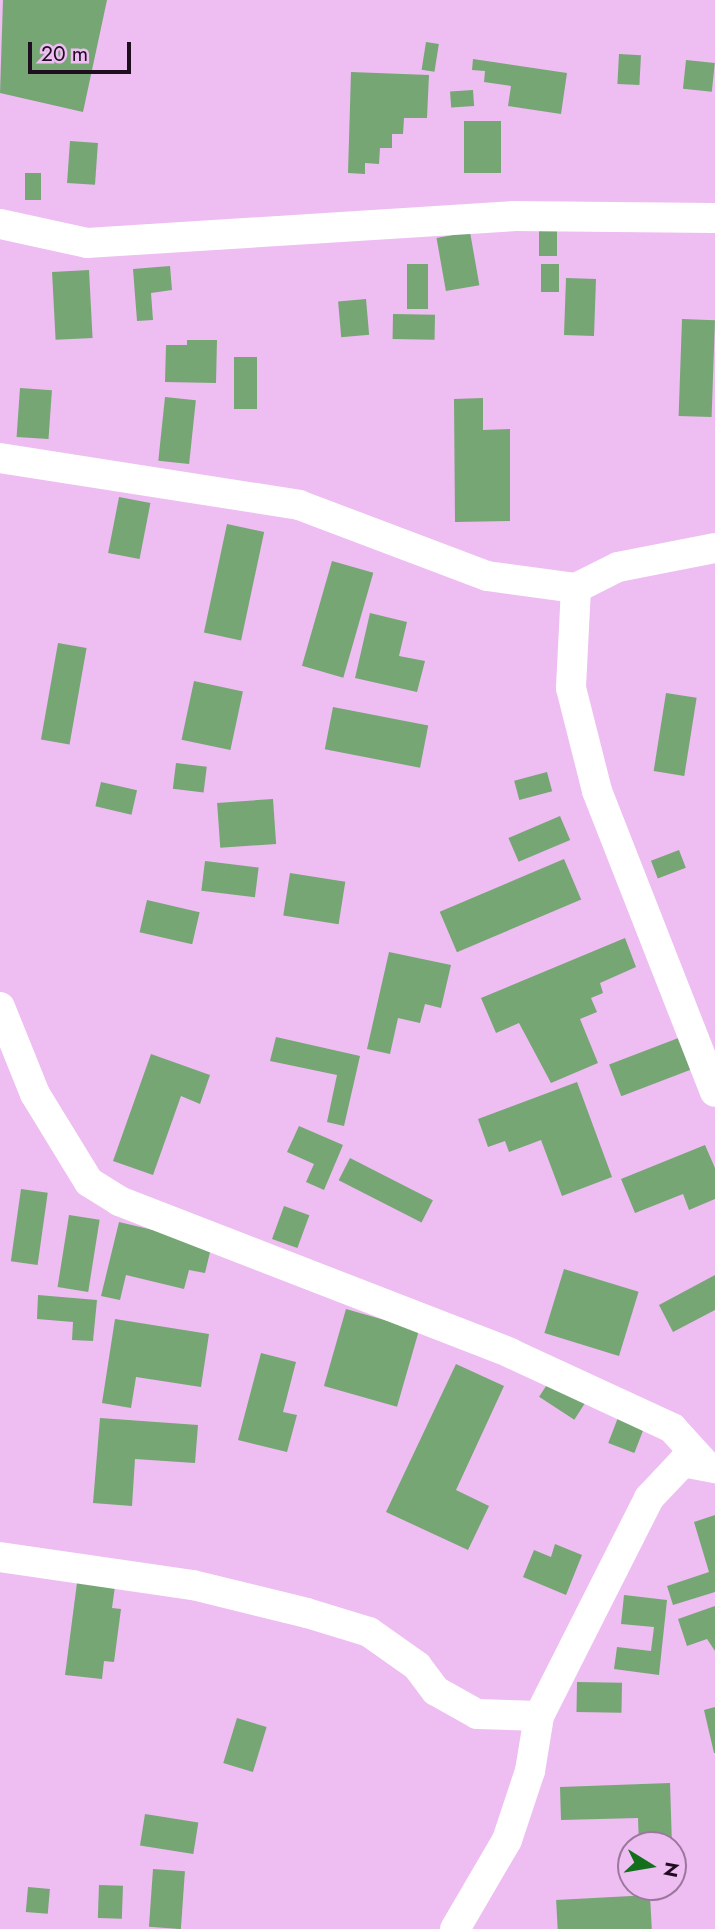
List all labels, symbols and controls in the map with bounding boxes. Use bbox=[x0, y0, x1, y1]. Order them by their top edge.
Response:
scale bar bbox=[32, 28, 135, 72]
text: 20 m bbox=[41, 39, 88, 69]
north arrow bbox=[617, 1831, 687, 1901]
text: N bbox=[656, 1860, 686, 1880]

